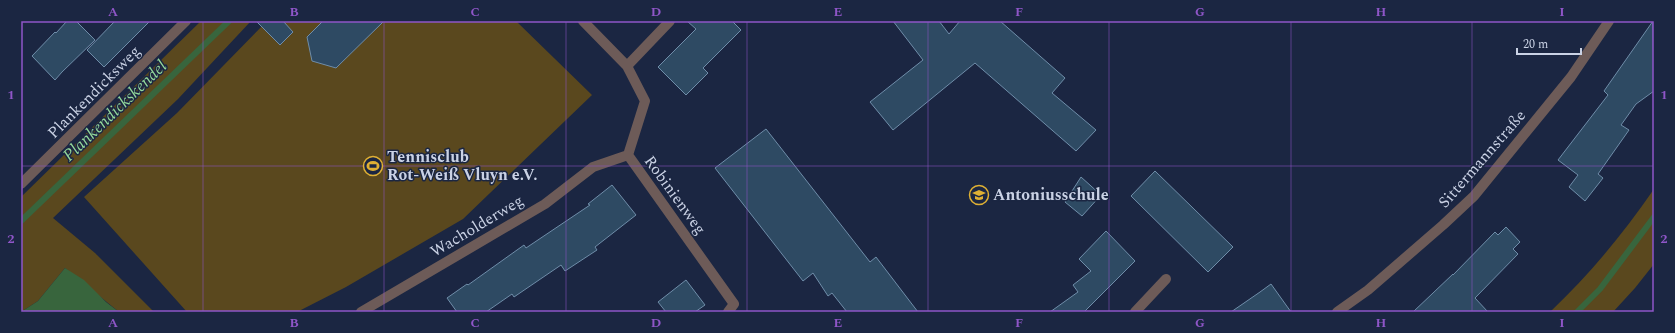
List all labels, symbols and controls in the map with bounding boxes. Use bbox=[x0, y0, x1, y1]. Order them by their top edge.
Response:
text: A bbox=[108, 2, 118, 22]
text: B bbox=[289, 2, 299, 22]
text: C bbox=[470, 2, 480, 22]
text: D bbox=[651, 2, 661, 22]
text: E bbox=[834, 2, 843, 22]
text: F bbox=[1015, 2, 1023, 22]
text: G bbox=[1195, 2, 1205, 22]
text: H bbox=[1376, 2, 1387, 22]
text: I bbox=[1559, 2, 1565, 22]
scale bar bbox=[1517, 30, 1581, 56]
text: 20 m bbox=[1523, 35, 1548, 54]
street label: Plankendicksweg bbox=[42, 40, 146, 144]
water label: Plankendickskendel bbox=[57, 54, 174, 168]
text: 1 bbox=[7, 85, 15, 105]
text: 1 bbox=[1660, 85, 1668, 105]
street label: Sittermannstraße bbox=[1432, 105, 1532, 213]
place label: Tennisclub Rot-Weiß Vluyn e.V. bbox=[387, 145, 537, 187]
street label: Robinienweg bbox=[638, 150, 712, 240]
sports icon: Tennisclub Rot-Weiß Vluyn e.V. bbox=[362, 155, 384, 177]
place label: Antoniusschule bbox=[993, 183, 1109, 207]
school or university icon: Antoniusschule bbox=[968, 184, 990, 206]
street label: Wacholderweg bbox=[426, 189, 528, 263]
text: 2 bbox=[7, 229, 15, 249]
text: 2 bbox=[1660, 229, 1668, 249]
text: A bbox=[108, 313, 118, 333]
text: B bbox=[289, 313, 299, 333]
text: C bbox=[470, 313, 480, 333]
text: D bbox=[651, 313, 661, 333]
text: E bbox=[834, 313, 843, 333]
text: F bbox=[1015, 313, 1023, 333]
text: G bbox=[1195, 313, 1205, 333]
text: H bbox=[1376, 313, 1387, 333]
text: I bbox=[1559, 313, 1565, 333]

